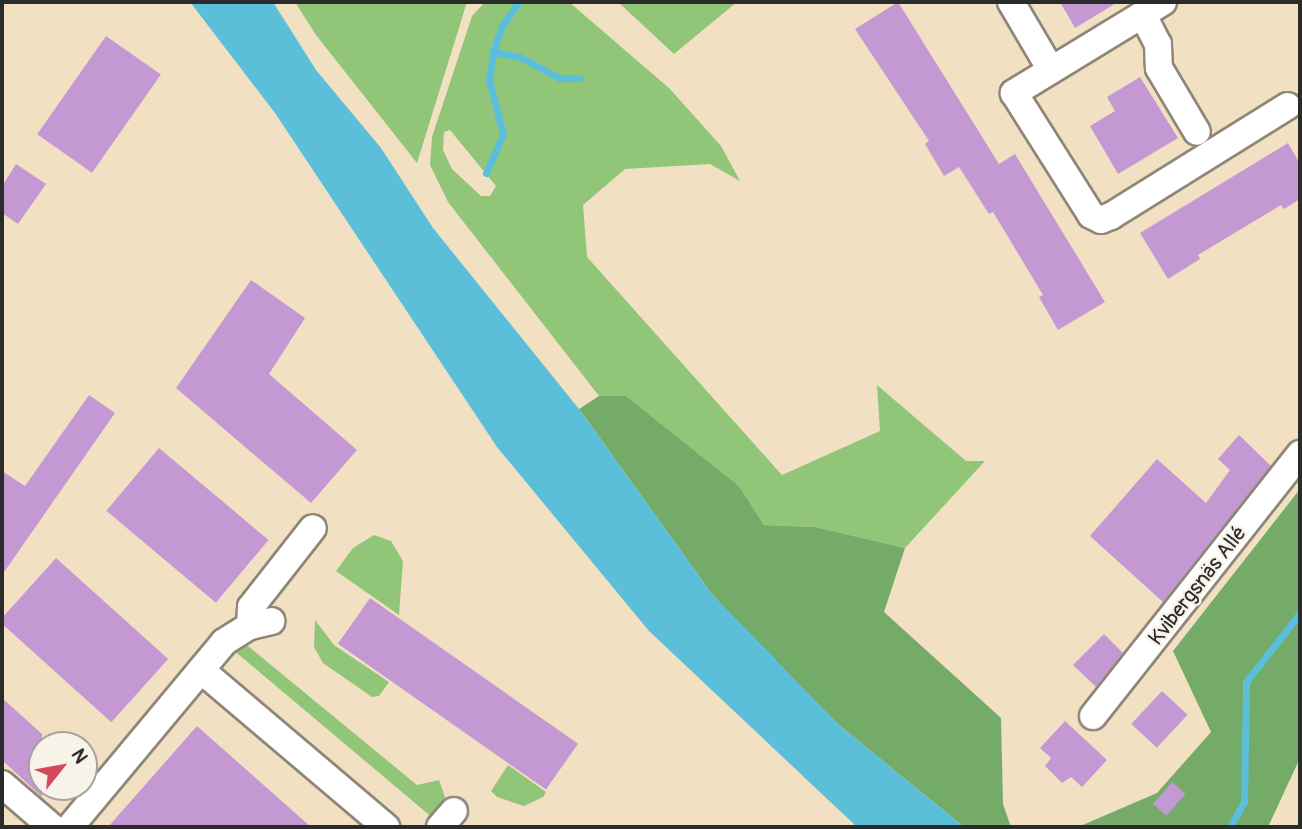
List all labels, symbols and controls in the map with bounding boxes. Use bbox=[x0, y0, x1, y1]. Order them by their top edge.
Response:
street label: Kvibergsnäs Allé bbox=[1144, 521, 1252, 651]
north arrow bbox=[28, 731, 98, 801]
text: N bbox=[66, 745, 93, 768]

